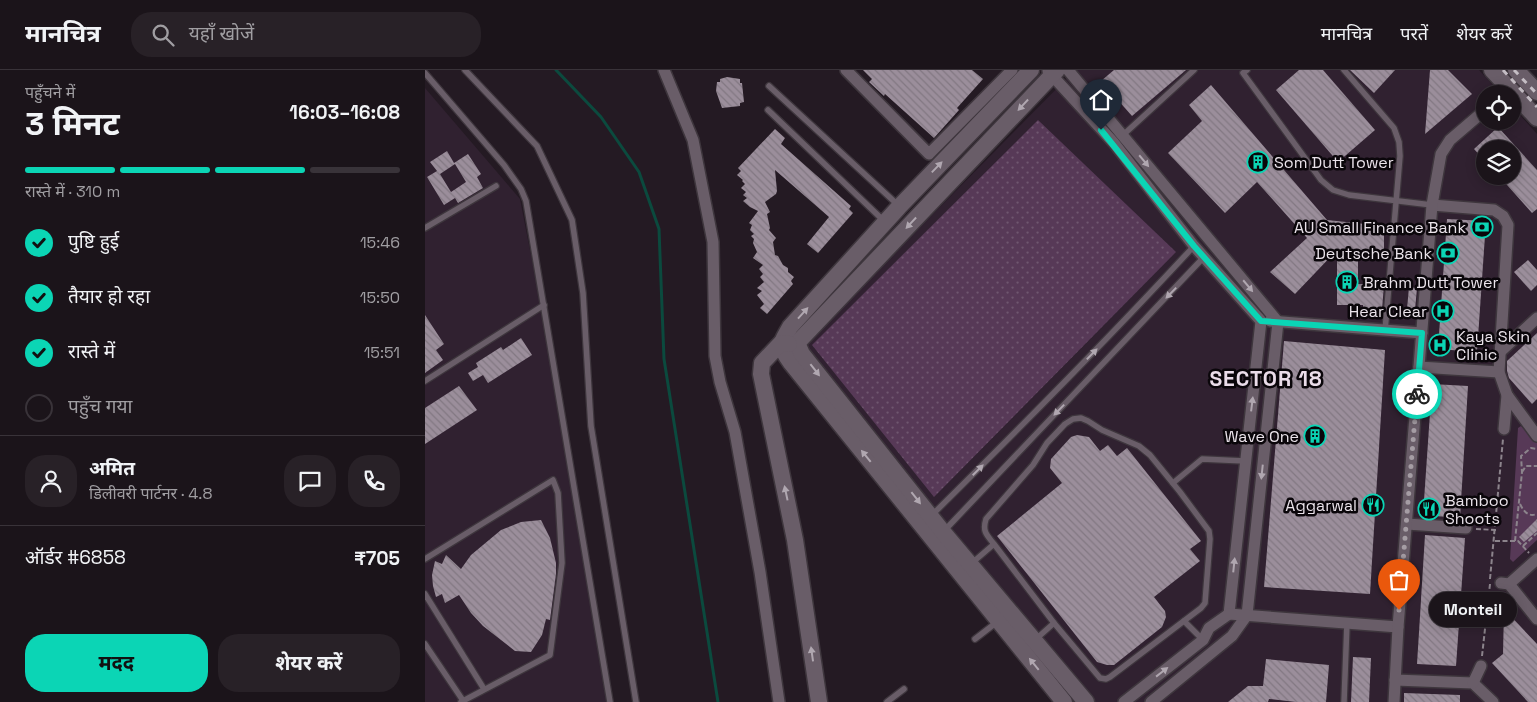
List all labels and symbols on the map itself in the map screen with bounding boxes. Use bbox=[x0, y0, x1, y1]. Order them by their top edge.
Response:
pin bbox=[1080, 79, 1122, 130]
one-way arrow bbox=[1017, 99, 1029, 111]
building icon: Som Dutt Tower bbox=[1246, 150, 1270, 174]
place label: Som Dutt Tower bbox=[1274, 152, 1394, 173]
one-way arrow bbox=[1138, 155, 1149, 168]
one-way arrow bbox=[931, 162, 943, 174]
bank icon: AU Small Finance Bank bbox=[1470, 215, 1494, 239]
one-way arrow bbox=[905, 217, 917, 229]
place label: AU Small Finance Bank bbox=[1294, 217, 1466, 238]
bank icon: Deutsche Bank bbox=[1436, 241, 1460, 265]
place label: Deutsche Bank bbox=[1315, 243, 1432, 264]
building icon: Brahm Dutt Tower bbox=[1335, 270, 1359, 294]
place label: Brahm Dutt Tower bbox=[1363, 272, 1499, 293]
one-way arrow bbox=[1243, 279, 1254, 292]
one-way arrow bbox=[1165, 286, 1177, 298]
hospital icon: Hear Clear bbox=[1431, 299, 1455, 323]
place label: Hear Clear bbox=[1349, 301, 1427, 322]
one-way arrow bbox=[797, 307, 809, 319]
place label: Kaya Skin Clinic bbox=[1456, 326, 1530, 365]
hospital icon: Kaya Skin Clinic bbox=[1428, 333, 1452, 357]
one-way arrow bbox=[1086, 349, 1098, 361]
one-way arrow bbox=[809, 364, 820, 377]
district label: SECTOR 18 bbox=[1209, 365, 1323, 392]
courier bbox=[1392, 369, 1442, 419]
one-way arrow bbox=[1248, 396, 1256, 412]
one-way arrow bbox=[1053, 404, 1065, 416]
building icon: Wave One bbox=[1303, 424, 1327, 448]
place label: Wave One bbox=[1225, 426, 1299, 447]
one-way arrow bbox=[860, 450, 871, 463]
one-way arrow bbox=[972, 464, 984, 476]
one-way arrow bbox=[1258, 464, 1266, 480]
one-way arrow bbox=[781, 485, 789, 501]
place label: Bamboo Shoots bbox=[1445, 490, 1509, 529]
one-way arrow bbox=[911, 491, 921, 504]
restaurant icon: Aggarwal bbox=[1361, 493, 1385, 517]
place label: Aggarwal bbox=[1285, 495, 1357, 516]
restaurant icon: Bamboo Shoots bbox=[1417, 497, 1441, 521]
one-way arrow bbox=[1230, 557, 1238, 573]
pin bbox=[1378, 559, 1420, 610]
callout: Monteil bbox=[1429, 592, 1517, 628]
one-way arrow bbox=[807, 645, 815, 661]
one-way arrow bbox=[1028, 658, 1039, 671]
one-way arrow bbox=[1155, 666, 1168, 677]

